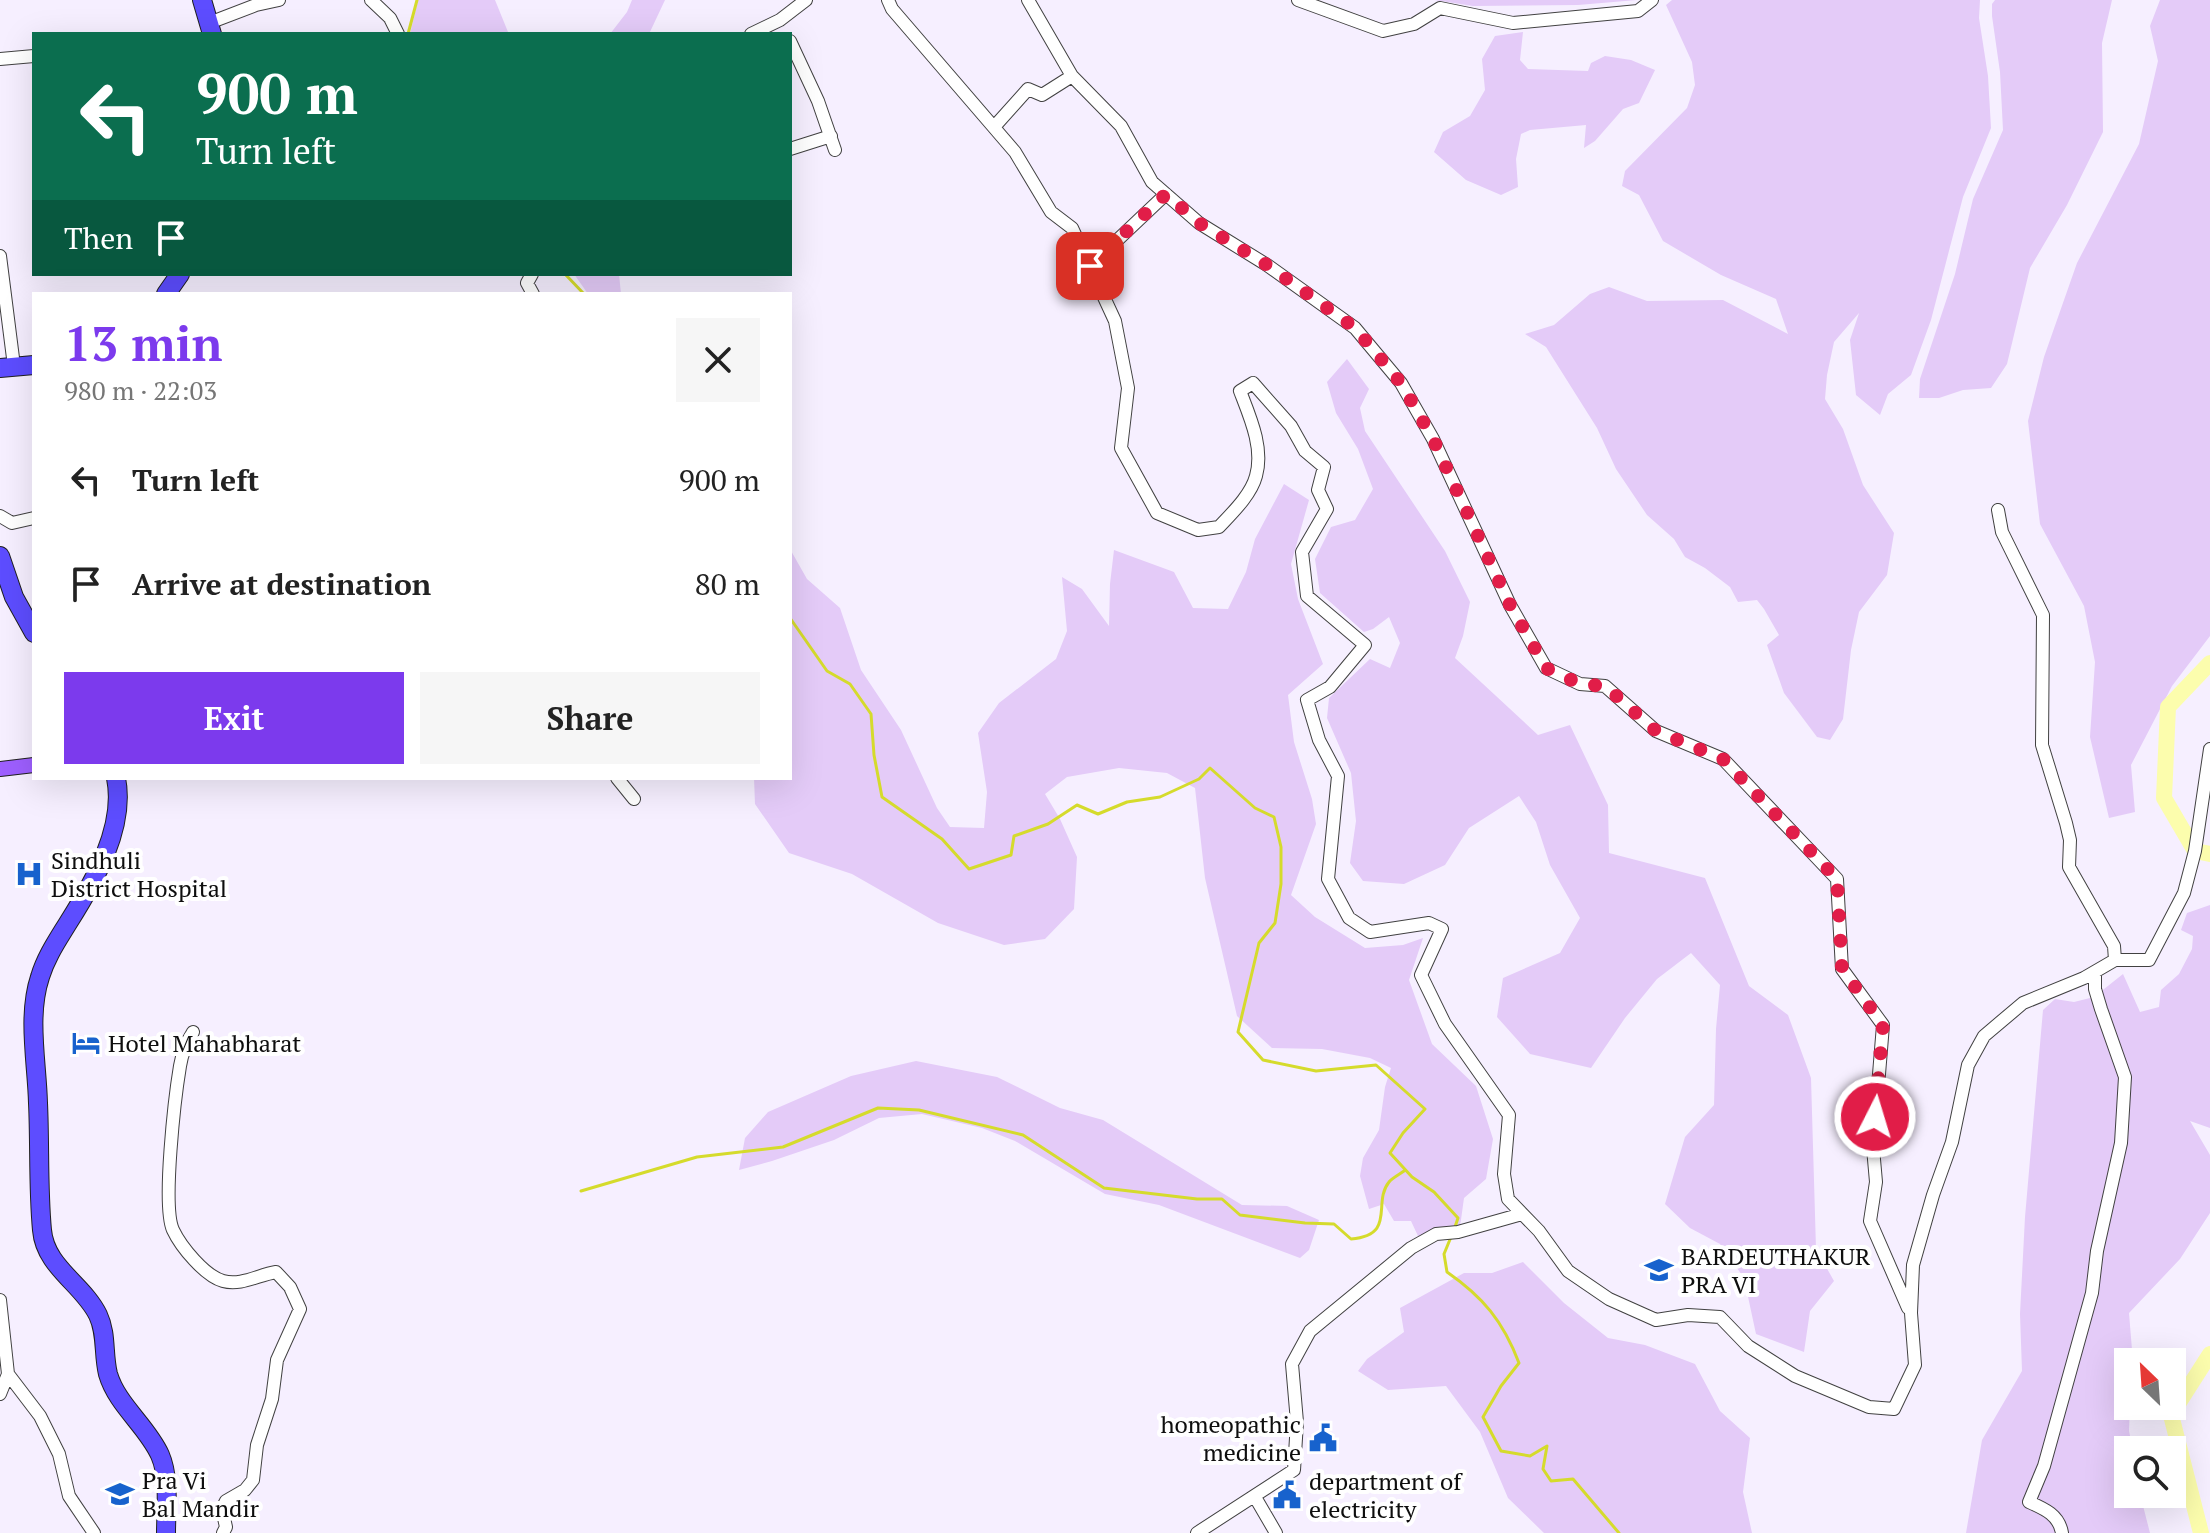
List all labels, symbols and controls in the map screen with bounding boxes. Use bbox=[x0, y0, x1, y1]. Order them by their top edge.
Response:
text: 900 m bbox=[196, 56, 358, 130]
icon: left bbox=[64, 64, 168, 168]
text: Turn left bbox=[196, 127, 336, 174]
icon: arrive bbox=[149, 216, 193, 260]
text: Then bbox=[64, 218, 133, 258]
pin bbox=[1056, 232, 1124, 300]
icon: arrive bbox=[1068, 244, 1112, 288]
text: 13 min bbox=[64, 311, 222, 375]
button: close bbox=[676, 318, 760, 402]
text: 980 m · 22:03 bbox=[64, 373, 217, 407]
icon: left bbox=[64, 458, 108, 502]
text: Turn left bbox=[132, 460, 259, 500]
text: 900 m bbox=[679, 460, 760, 500]
icon: arrive bbox=[64, 562, 108, 606]
text: Arrive at destination bbox=[132, 564, 431, 604]
text: 80 m bbox=[695, 564, 760, 604]
button: Exit bbox=[64, 672, 404, 764]
button: Share bbox=[420, 672, 760, 764]
place label: Sindhuli District Hospital bbox=[51, 844, 227, 904]
hospital icon: Sindhuli District Hospital bbox=[14, 859, 44, 889]
place label: Hotel Mahabharat bbox=[108, 1027, 301, 1059]
hotel icon: Hotel Mahabharat bbox=[71, 1028, 101, 1058]
position arrow bbox=[1833, 1075, 1917, 1159]
place label: BARDEUTHAKUR PRA VI bbox=[1681, 1240, 1871, 1300]
school or university icon: BARDEUTHAKUR PRA VI bbox=[1644, 1255, 1674, 1285]
north arrow bbox=[2114, 1348, 2186, 1420]
map controls bbox=[2114, 1348, 2186, 1508]
place label: homeopathic medicine bbox=[1160, 1408, 1301, 1468]
public building icon: homeopathic medicine bbox=[1308, 1423, 1338, 1453]
button: search bbox=[2114, 1436, 2186, 1508]
place label: Pra Vi Bal Mandir bbox=[142, 1464, 260, 1524]
place label: department of electricity bbox=[1309, 1465, 1463, 1525]
school or university icon: Pra Vi Bal Mandir bbox=[105, 1479, 135, 1509]
public building icon: department of electricity bbox=[1272, 1480, 1302, 1510]

